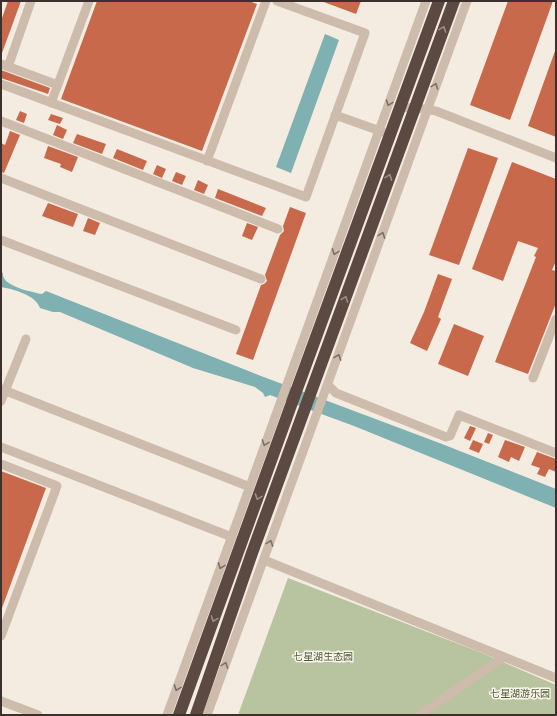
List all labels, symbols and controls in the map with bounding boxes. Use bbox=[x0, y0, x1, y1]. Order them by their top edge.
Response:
one-way arrow bbox=[439, 25, 447, 32]
one-way arrow bbox=[430, 83, 438, 90]
one-way arrow bbox=[386, 100, 394, 107]
one-way arrow bbox=[385, 174, 393, 181]
one-way arrow bbox=[377, 232, 385, 239]
one-way arrow bbox=[332, 248, 340, 255]
one-way arrow bbox=[340, 296, 348, 303]
one-way arrow bbox=[333, 354, 341, 361]
one-way arrow bbox=[262, 440, 270, 447]
one-way arrow bbox=[254, 493, 263, 500]
one-way arrow bbox=[265, 540, 274, 547]
one-way arrow bbox=[217, 562, 226, 569]
one-way arrow bbox=[210, 616, 218, 623]
park label: 七星湖生态园 bbox=[293, 651, 353, 662]
one-way arrow bbox=[221, 662, 229, 669]
one-way arrow bbox=[173, 684, 181, 691]
park label: 七星湖游乐园 bbox=[490, 688, 550, 699]

